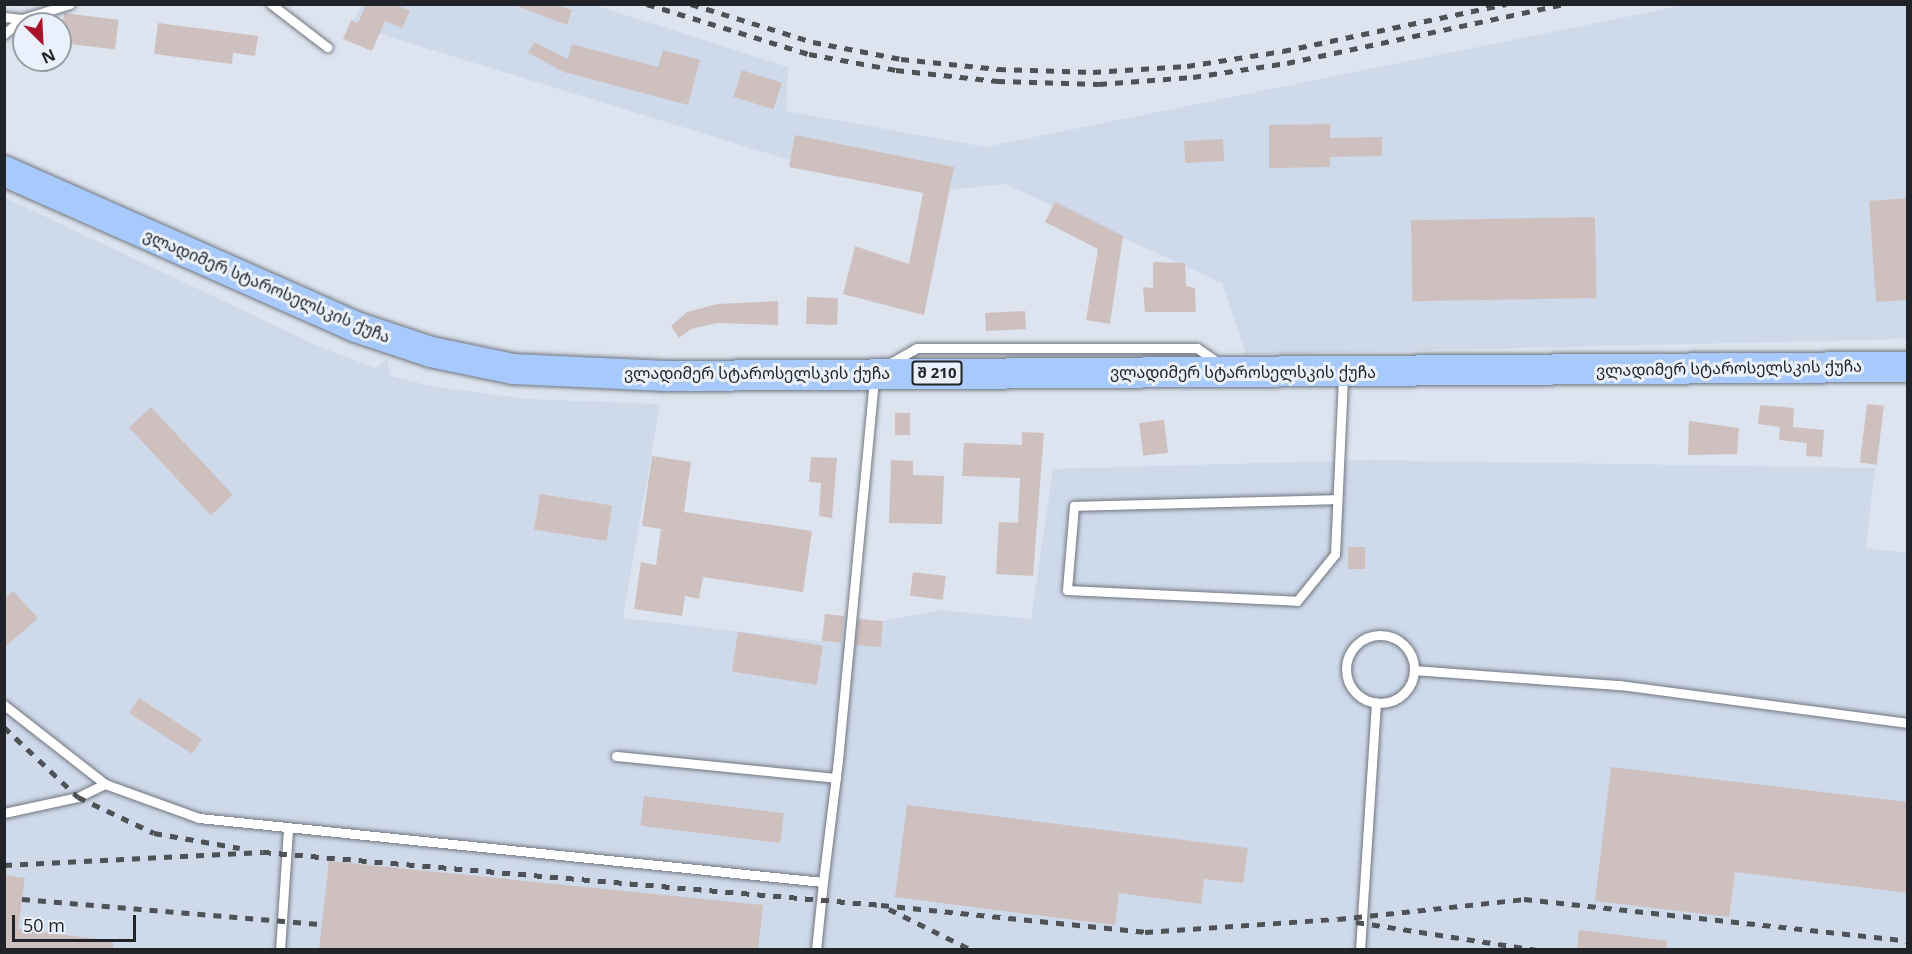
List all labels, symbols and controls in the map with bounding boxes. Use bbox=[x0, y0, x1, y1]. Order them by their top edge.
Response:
north arrow bbox=[12, 12, 72, 72]
text: N bbox=[38, 44, 59, 69]
street label: ვლადიმერ სტაროსელსკის ქუჩა bbox=[141, 225, 393, 347]
street label: ვლადიმერ სტაროსელსკის ქუჩა bbox=[1596, 356, 1862, 380]
road number: შ 210 bbox=[912, 361, 962, 385]
street label: ვლადიმერ სტაროსელსკის ქუჩა bbox=[1110, 362, 1376, 382]
street label: ვლადიმერ სტაროსელსკის ქუჩა bbox=[624, 363, 890, 383]
scale bar bbox=[15, 903, 140, 941]
text: 50 m bbox=[23, 913, 65, 937]

